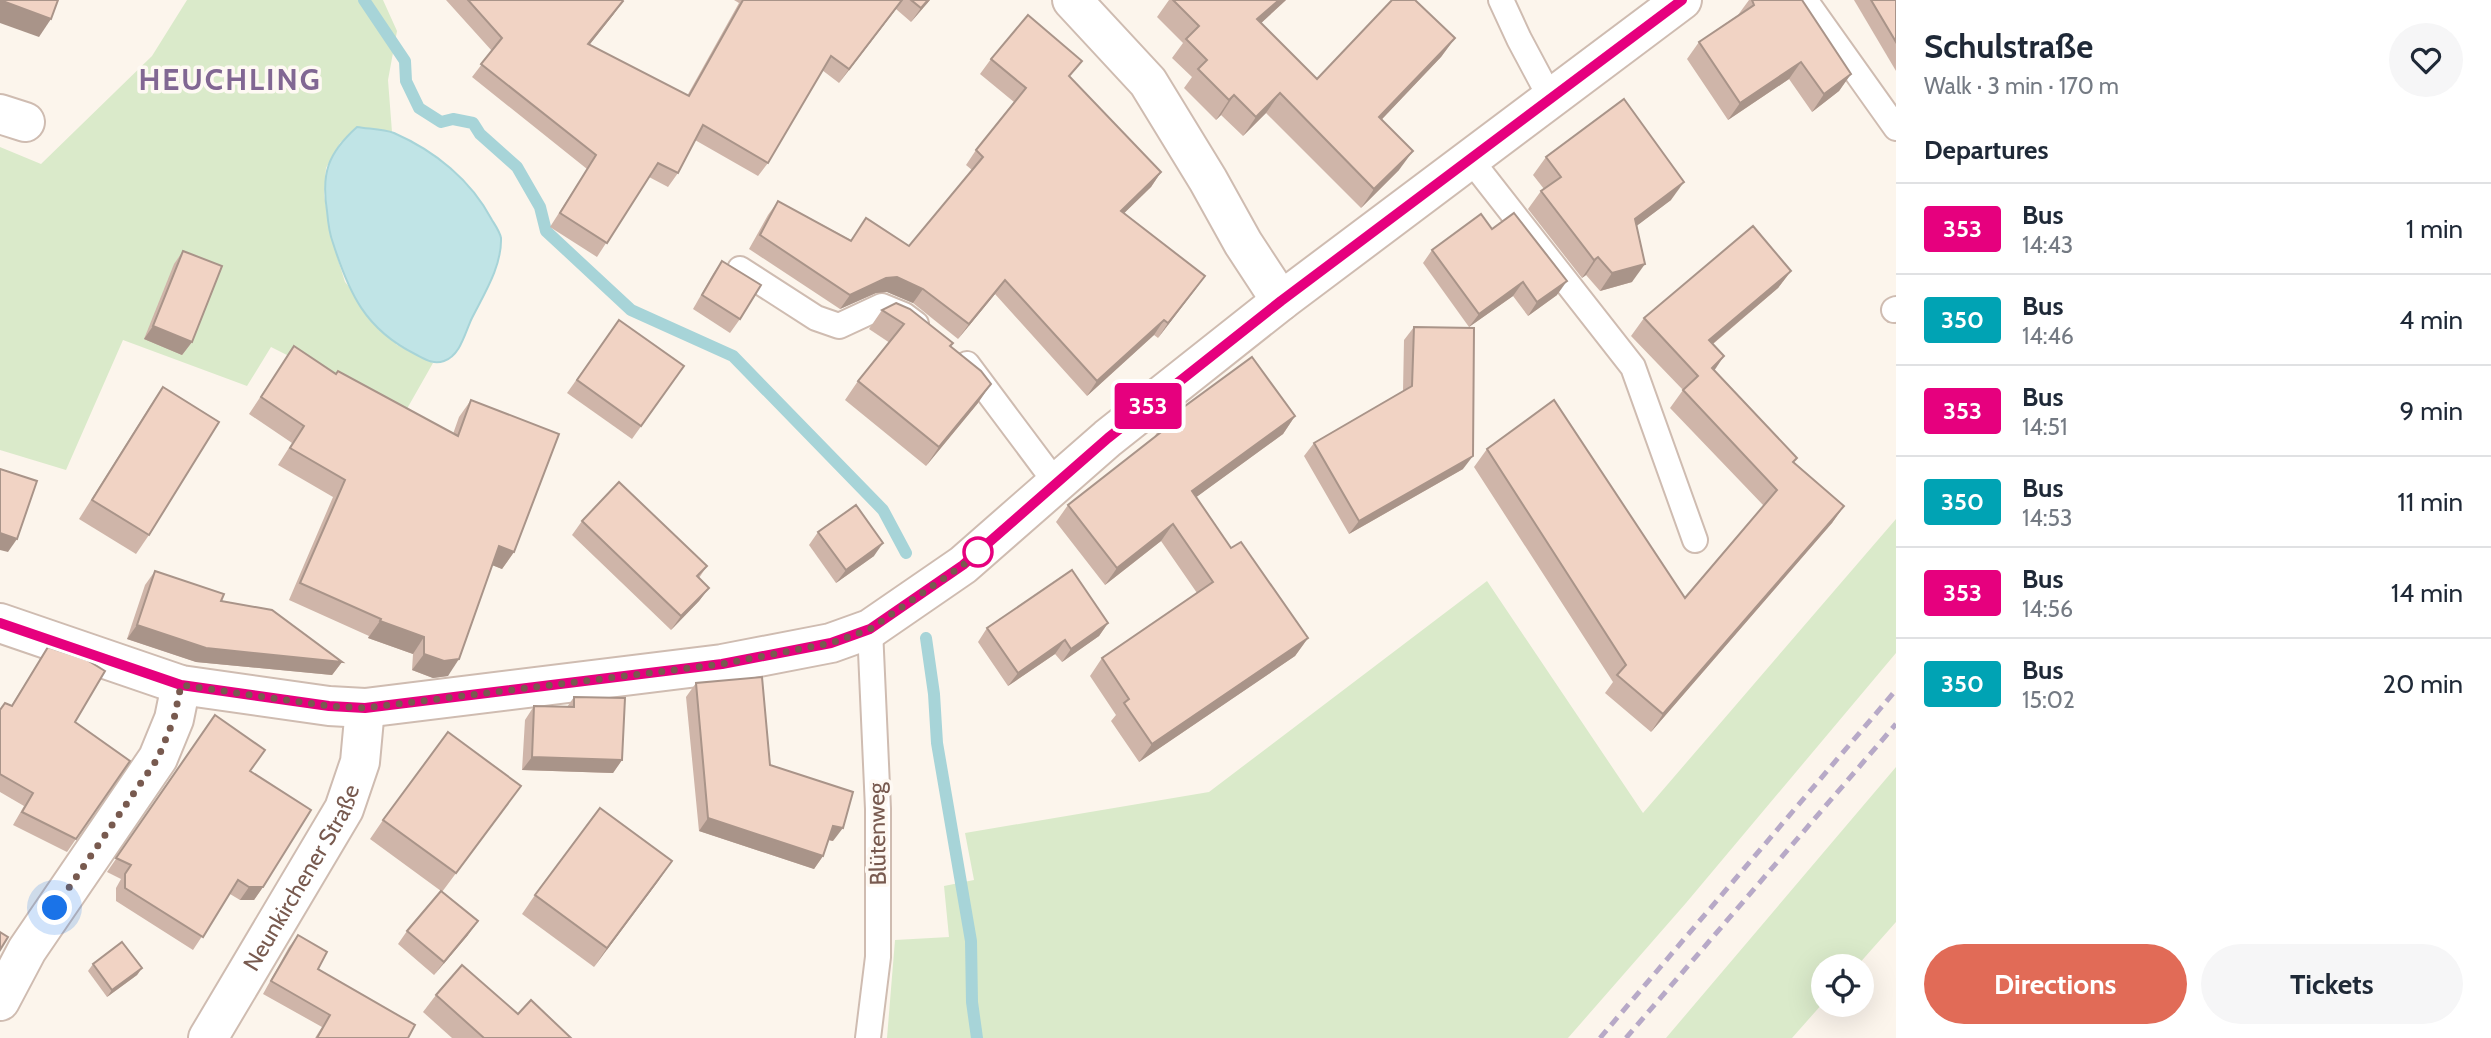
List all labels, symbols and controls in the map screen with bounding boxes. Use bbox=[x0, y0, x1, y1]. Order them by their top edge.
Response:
button: heart bbox=[2389, 23, 2463, 97]
text: Schulstraße bbox=[1924, 26, 2093, 66]
district label: HEUCHLING bbox=[138, 61, 322, 98]
text: Walk · 3 min · 170 m bbox=[1924, 72, 2119, 100]
text: Departures bbox=[1924, 134, 2048, 166]
text: Bus bbox=[2022, 199, 2063, 231]
text: 1 min bbox=[2406, 213, 2463, 245]
text: 353 bbox=[1943, 214, 1982, 243]
text: 14:43 bbox=[2022, 231, 2073, 259]
text: Bus bbox=[2022, 290, 2063, 322]
text: 4 min bbox=[2399, 304, 2463, 336]
text: 350 bbox=[1941, 305, 1984, 334]
text: 14:46 bbox=[2022, 322, 2074, 350]
text: Bus bbox=[2022, 381, 2063, 413]
line badge: 353 bbox=[1108, 383, 1188, 429]
text: 353 bbox=[1129, 391, 1167, 420]
text: 9 min bbox=[2400, 395, 2463, 427]
text: 353 bbox=[1943, 396, 1982, 425]
text: 14:51 bbox=[2022, 413, 2068, 441]
text: Bus bbox=[2022, 472, 2063, 504]
text: 11 min bbox=[2397, 486, 2463, 518]
text: 350 bbox=[1941, 487, 1984, 516]
text: 14:53 bbox=[2022, 504, 2072, 532]
unlabelled marker bbox=[963, 537, 993, 567]
text: Bus bbox=[2022, 563, 2063, 595]
text: 14 min bbox=[2391, 577, 2463, 609]
text: 353 bbox=[1943, 578, 1982, 607]
text: 14:56 bbox=[2022, 595, 2073, 623]
text: Bus bbox=[2022, 654, 2063, 686]
text: 20 min bbox=[2383, 668, 2463, 700]
text: 350 bbox=[1941, 669, 1984, 698]
text: 15:02 bbox=[2022, 686, 2075, 714]
street label: Neunkirchener Straße bbox=[237, 781, 365, 976]
street label: Blütenweg bbox=[862, 782, 892, 886]
your location bbox=[37, 890, 72, 925]
button: Directions bbox=[1924, 944, 2187, 1024]
button: Tickets bbox=[2201, 944, 2463, 1024]
map controls bbox=[1811, 954, 1874, 1017]
button: locate bbox=[1811, 954, 1874, 1017]

